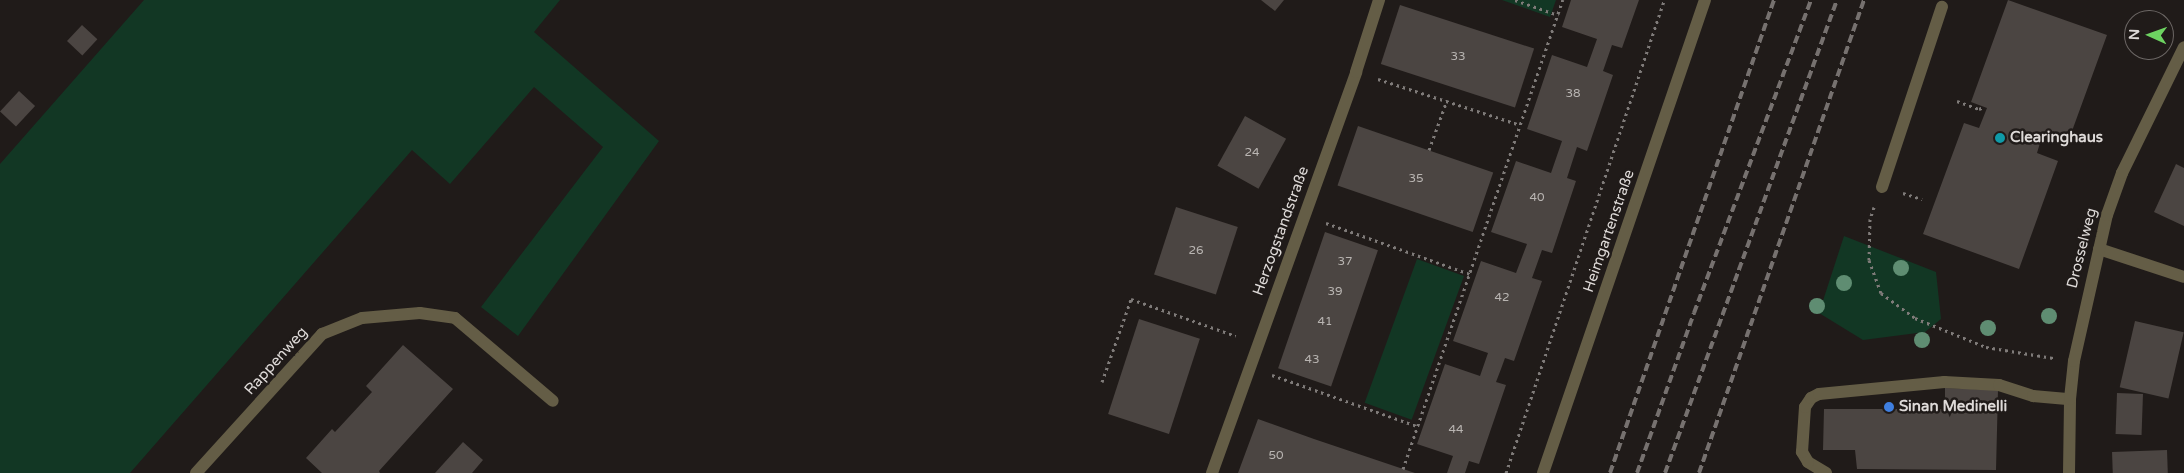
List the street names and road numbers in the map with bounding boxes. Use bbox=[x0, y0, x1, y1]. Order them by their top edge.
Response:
street label: Herzogstandstraße bbox=[1249, 164, 1313, 298]
street label: Heimgartenstraße bbox=[1580, 167, 1638, 295]
street label: Drosselweg bbox=[2063, 206, 2101, 290]
street label: Rappenweg bbox=[241, 323, 311, 399]

